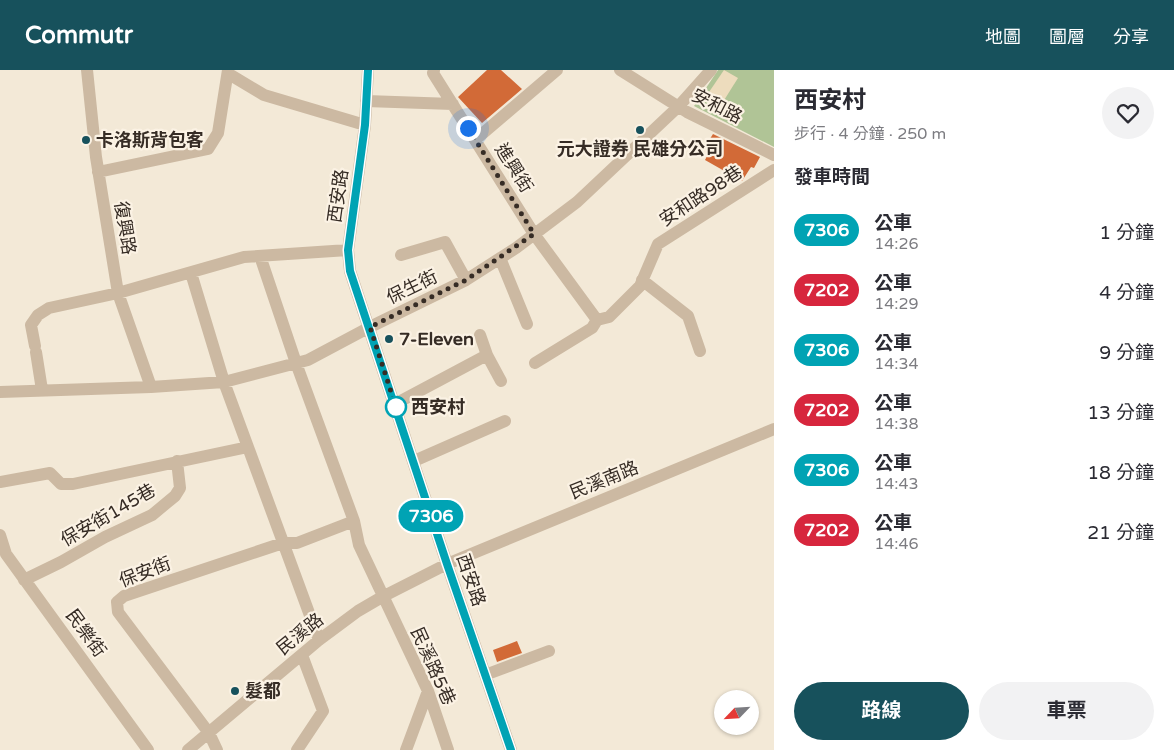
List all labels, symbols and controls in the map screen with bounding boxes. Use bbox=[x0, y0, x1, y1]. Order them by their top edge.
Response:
text: Commutr bbox=[25, 21, 133, 50]
text: 地圖 bbox=[985, 26, 1021, 48]
text: 圖層 bbox=[1049, 26, 1085, 48]
text: 分享 bbox=[1113, 26, 1149, 48]
street label: 安和路 bbox=[688, 84, 746, 128]
text: 西安村 bbox=[794, 86, 866, 115]
button: heart bbox=[1102, 87, 1154, 139]
your location bbox=[456, 116, 481, 141]
marker: 元大證券 民雄分公司 bbox=[634, 124, 646, 136]
text: 步行 · 4 分鐘 · 250 m bbox=[794, 124, 946, 144]
place label: 卡洛斯背包客 bbox=[96, 129, 204, 151]
marker: 卡洛斯背包客 bbox=[80, 134, 92, 146]
place label: 元大證券 民雄分公司 bbox=[557, 138, 723, 160]
street label: 進興街 bbox=[490, 139, 538, 197]
street label: 安和路98巷 bbox=[655, 161, 747, 231]
text: 發車時間 bbox=[794, 166, 870, 188]
street label: 西安路 bbox=[323, 168, 353, 224]
street label: 復興路 bbox=[110, 200, 140, 256]
text: 公車 bbox=[874, 212, 912, 234]
text: 7306 bbox=[804, 219, 849, 241]
text: 1 分鐘 bbox=[1099, 222, 1154, 244]
text: 14:26 bbox=[874, 234, 919, 254]
street label: 保生街 bbox=[383, 265, 441, 309]
text: 公車 bbox=[874, 272, 912, 294]
text: 7202 bbox=[804, 279, 849, 301]
text: 4 分鐘 bbox=[1099, 282, 1154, 304]
text: 14:29 bbox=[874, 294, 919, 314]
place label: 7-Eleven bbox=[399, 328, 474, 350]
text: 公車 bbox=[874, 332, 912, 354]
marker: 7-Eleven bbox=[383, 333, 395, 345]
text: 7306 bbox=[804, 339, 849, 361]
text: 9 分鐘 bbox=[1099, 342, 1154, 364]
text: 14:34 bbox=[874, 354, 919, 374]
text: 公車 bbox=[874, 392, 912, 414]
marker: 西安村 bbox=[385, 396, 407, 418]
place label: 西安村 bbox=[411, 396, 465, 418]
text: 7202 bbox=[804, 399, 849, 421]
text: 13 分鐘 bbox=[1087, 402, 1154, 424]
text: 14:38 bbox=[874, 414, 919, 434]
text: 公車 bbox=[874, 452, 912, 474]
street label: 民溪南路 bbox=[567, 456, 641, 504]
text: 7306 bbox=[804, 459, 849, 481]
text: 18 分鐘 bbox=[1087, 462, 1154, 484]
text: 14:43 bbox=[874, 474, 919, 494]
street label: 保安街145巷 bbox=[57, 479, 159, 551]
line badge: 7306 bbox=[396, 500, 466, 532]
text: 7306 bbox=[408, 505, 454, 527]
text: 公車 bbox=[874, 512, 912, 534]
text: 7202 bbox=[804, 519, 849, 541]
text: 21 分鐘 bbox=[1087, 522, 1154, 544]
text: 14:46 bbox=[874, 534, 919, 554]
street label: 西安路 bbox=[452, 551, 490, 609]
street label: 保安街 bbox=[116, 552, 174, 592]
street label: 民樂街 bbox=[61, 605, 111, 661]
street label: 民溪路 bbox=[272, 608, 328, 660]
street label: 民溪路5巷 bbox=[406, 623, 460, 709]
place label: 髮都 bbox=[245, 680, 281, 702]
button: 路線 bbox=[794, 682, 969, 740]
button: 車票 bbox=[979, 682, 1154, 740]
marker: 髮都 bbox=[229, 685, 241, 697]
north arrow bbox=[714, 690, 759, 735]
map controls bbox=[714, 690, 759, 735]

